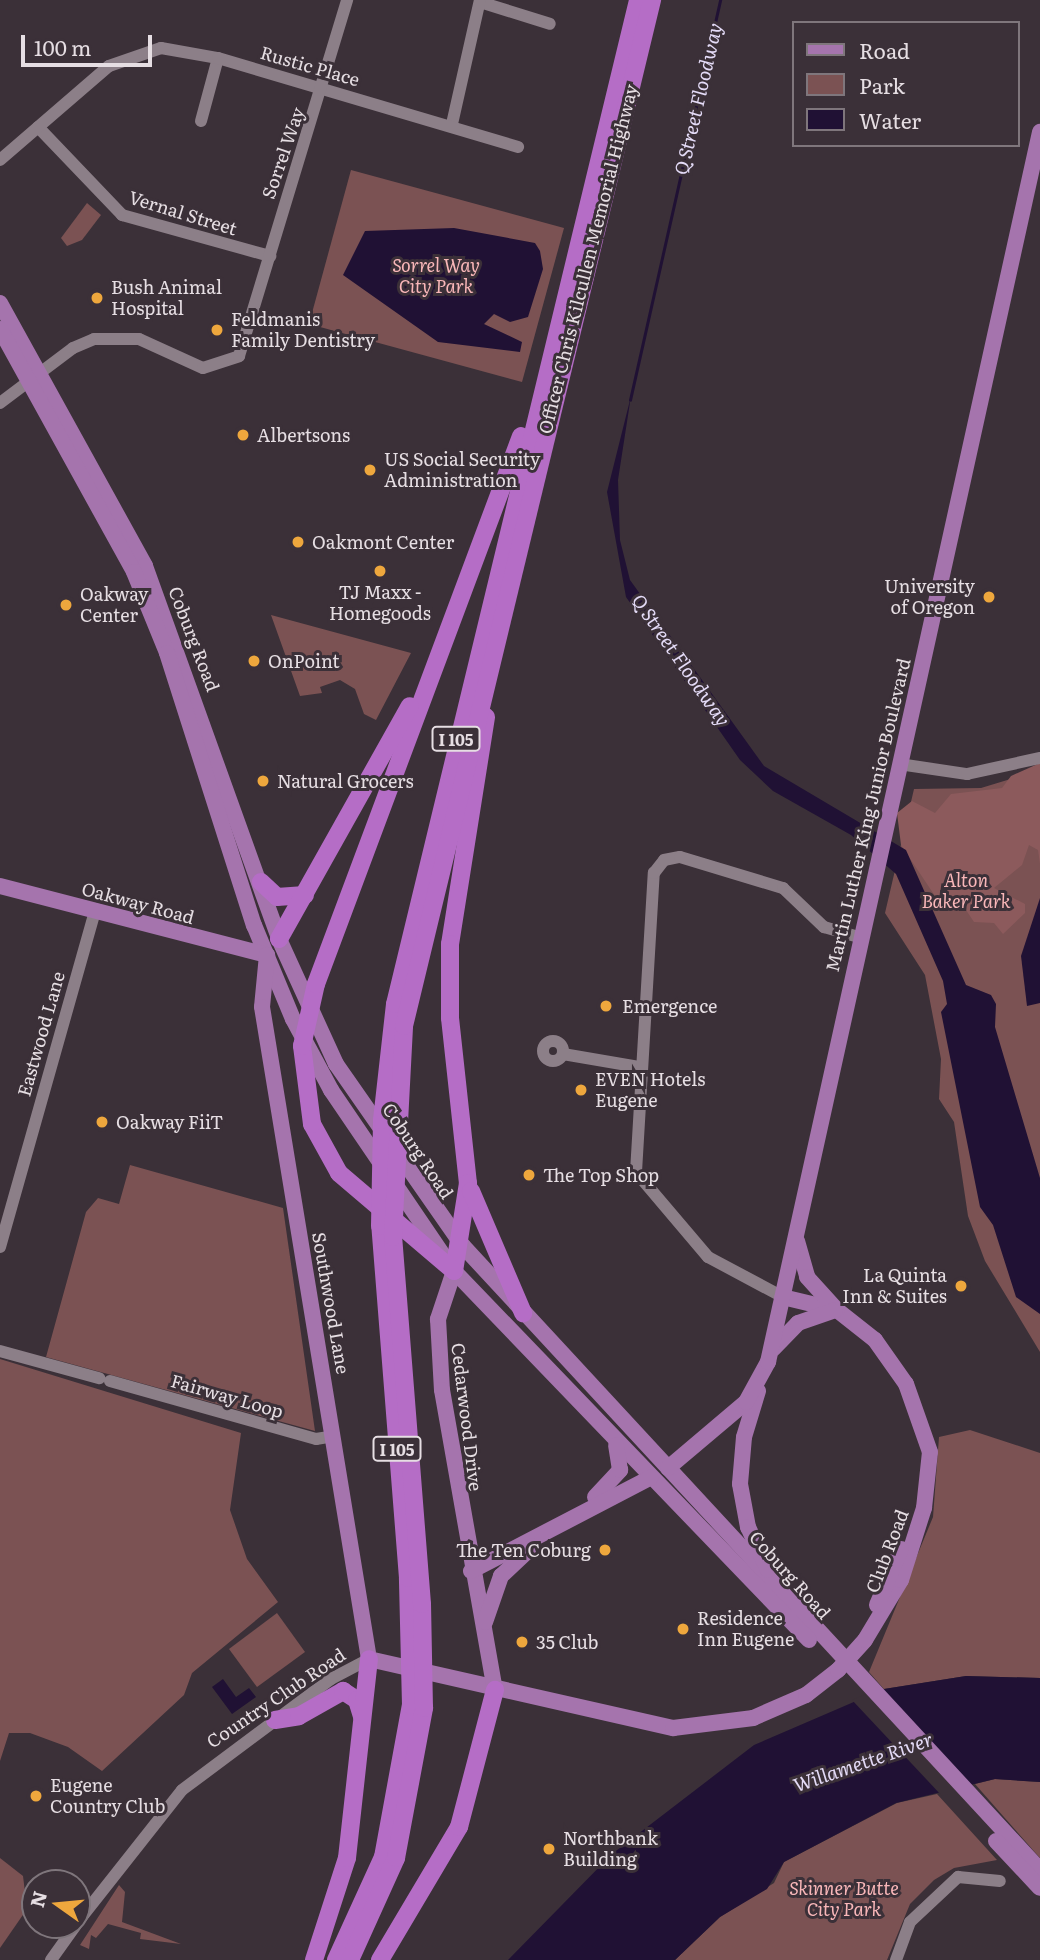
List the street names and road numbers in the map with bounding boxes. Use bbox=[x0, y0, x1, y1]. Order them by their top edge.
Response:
street label: Rustic Place bbox=[258, 42, 362, 90]
street label: Officer Chris Kilcullen Memorial Highway bbox=[534, 82, 642, 436]
street label: Sorrel Way bbox=[257, 105, 309, 201]
street label: Vernal Street bbox=[126, 186, 240, 240]
street label: Coburg Road bbox=[164, 583, 224, 695]
street label: Martin Luther King Junior Boulevard bbox=[821, 656, 915, 974]
road number: I 105 bbox=[432, 726, 480, 752]
street label: Oakway Road bbox=[79, 878, 197, 928]
street label: Eastwood Lane bbox=[13, 969, 69, 1099]
street label: Coburg Road bbox=[378, 1099, 458, 1203]
street label: Southwood Lane bbox=[308, 1230, 354, 1376]
street label: Cedarwood Drive bbox=[447, 1342, 487, 1492]
street label: Fairway Loop bbox=[168, 1370, 286, 1422]
road number: I 105 bbox=[372, 1436, 422, 1462]
street label: Club Road bbox=[861, 1506, 913, 1596]
street label: Coburg Road bbox=[745, 1527, 835, 1623]
street label: Country Club Road bbox=[203, 1644, 349, 1752]

